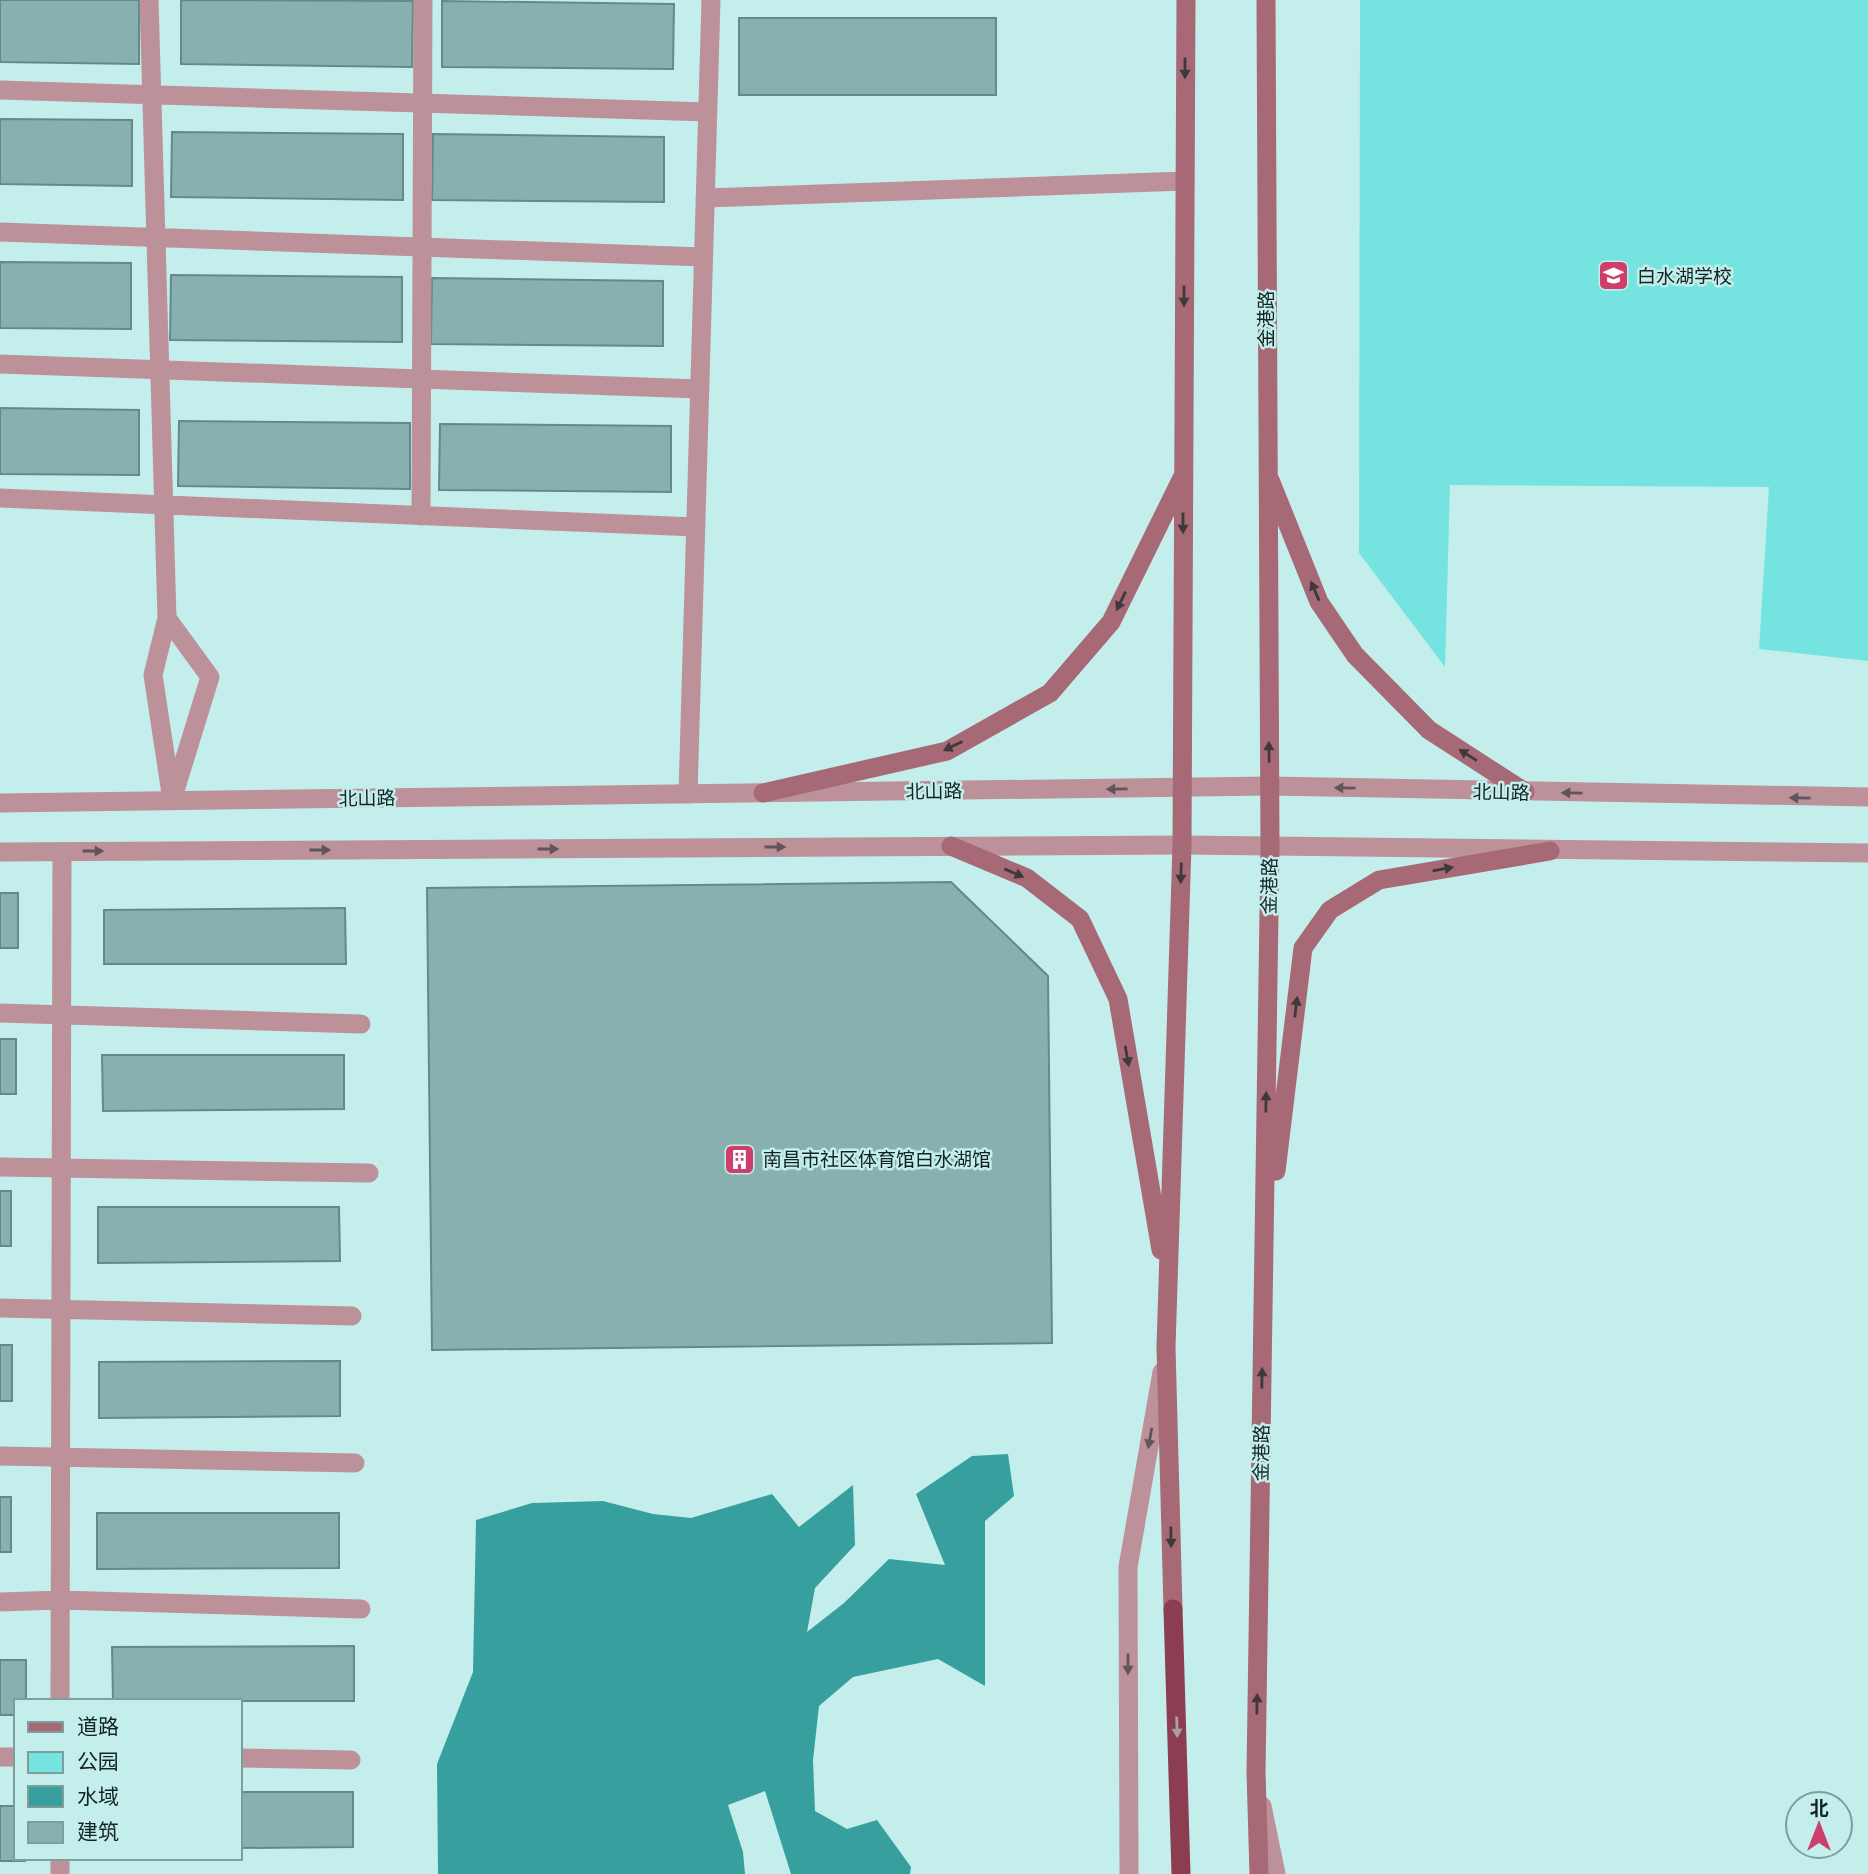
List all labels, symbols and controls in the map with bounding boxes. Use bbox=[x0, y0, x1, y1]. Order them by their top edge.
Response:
one-way arrow bbox=[1179, 57, 1191, 79]
school or university icon: 白水湖学校 bbox=[1597, 259, 1631, 293]
place label: 白水湖学校 bbox=[1637, 261, 1732, 290]
one-way arrow bbox=[1178, 285, 1190, 307]
street label: 金港路 bbox=[1251, 290, 1280, 348]
one-way arrow bbox=[1177, 512, 1189, 534]
one-way arrow bbox=[1309, 581, 1321, 601]
one-way arrow bbox=[1116, 591, 1127, 611]
one-way arrow bbox=[943, 741, 963, 752]
one-way arrow bbox=[1264, 741, 1275, 763]
one-way arrow bbox=[1458, 749, 1478, 762]
street label: 北山路 bbox=[905, 776, 963, 805]
street label: 北山路 bbox=[1472, 777, 1530, 806]
one-way arrow bbox=[1334, 782, 1356, 794]
street label: 北山路 bbox=[338, 783, 396, 812]
one-way arrow bbox=[1106, 783, 1128, 795]
one-way arrow bbox=[1561, 787, 1583, 799]
one-way arrow bbox=[1789, 792, 1811, 804]
one-way arrow bbox=[764, 841, 786, 853]
one-way arrow bbox=[537, 843, 559, 854]
one-way arrow bbox=[309, 844, 331, 856]
one-way arrow bbox=[82, 846, 104, 857]
street label: 金港路 bbox=[1254, 857, 1283, 915]
one-way arrow bbox=[1176, 862, 1187, 884]
one-way arrow bbox=[1432, 863, 1454, 874]
one-way arrow bbox=[1003, 867, 1024, 878]
one-way arrow bbox=[1291, 996, 1302, 1018]
one-way arrow bbox=[1122, 1045, 1133, 1067]
one-way arrow bbox=[1260, 1090, 1272, 1112]
building icon: 南昌市社区体育馆白水湖馆 bbox=[723, 1142, 757, 1176]
place label: 南昌市社区体育馆白水湖馆 bbox=[763, 1144, 991, 1173]
one-way arrow bbox=[1256, 1367, 1268, 1389]
street label: 金港路 bbox=[1246, 1424, 1275, 1482]
one-way arrow bbox=[1145, 1427, 1156, 1449]
one-way arrow bbox=[1166, 1527, 1177, 1549]
one-way arrow bbox=[1122, 1653, 1134, 1675]
one-way arrow bbox=[1251, 1692, 1263, 1714]
legend bbox=[14, 1699, 242, 1860]
text: 道路 bbox=[77, 1710, 119, 1742]
one-way arrow bbox=[1171, 1716, 1182, 1738]
text: 公园 bbox=[77, 1745, 119, 1777]
text: 水域 bbox=[77, 1780, 119, 1812]
north arrow bbox=[1784, 1790, 1854, 1860]
text: 北 bbox=[1809, 1793, 1829, 1822]
text: 建筑 bbox=[77, 1815, 119, 1847]

